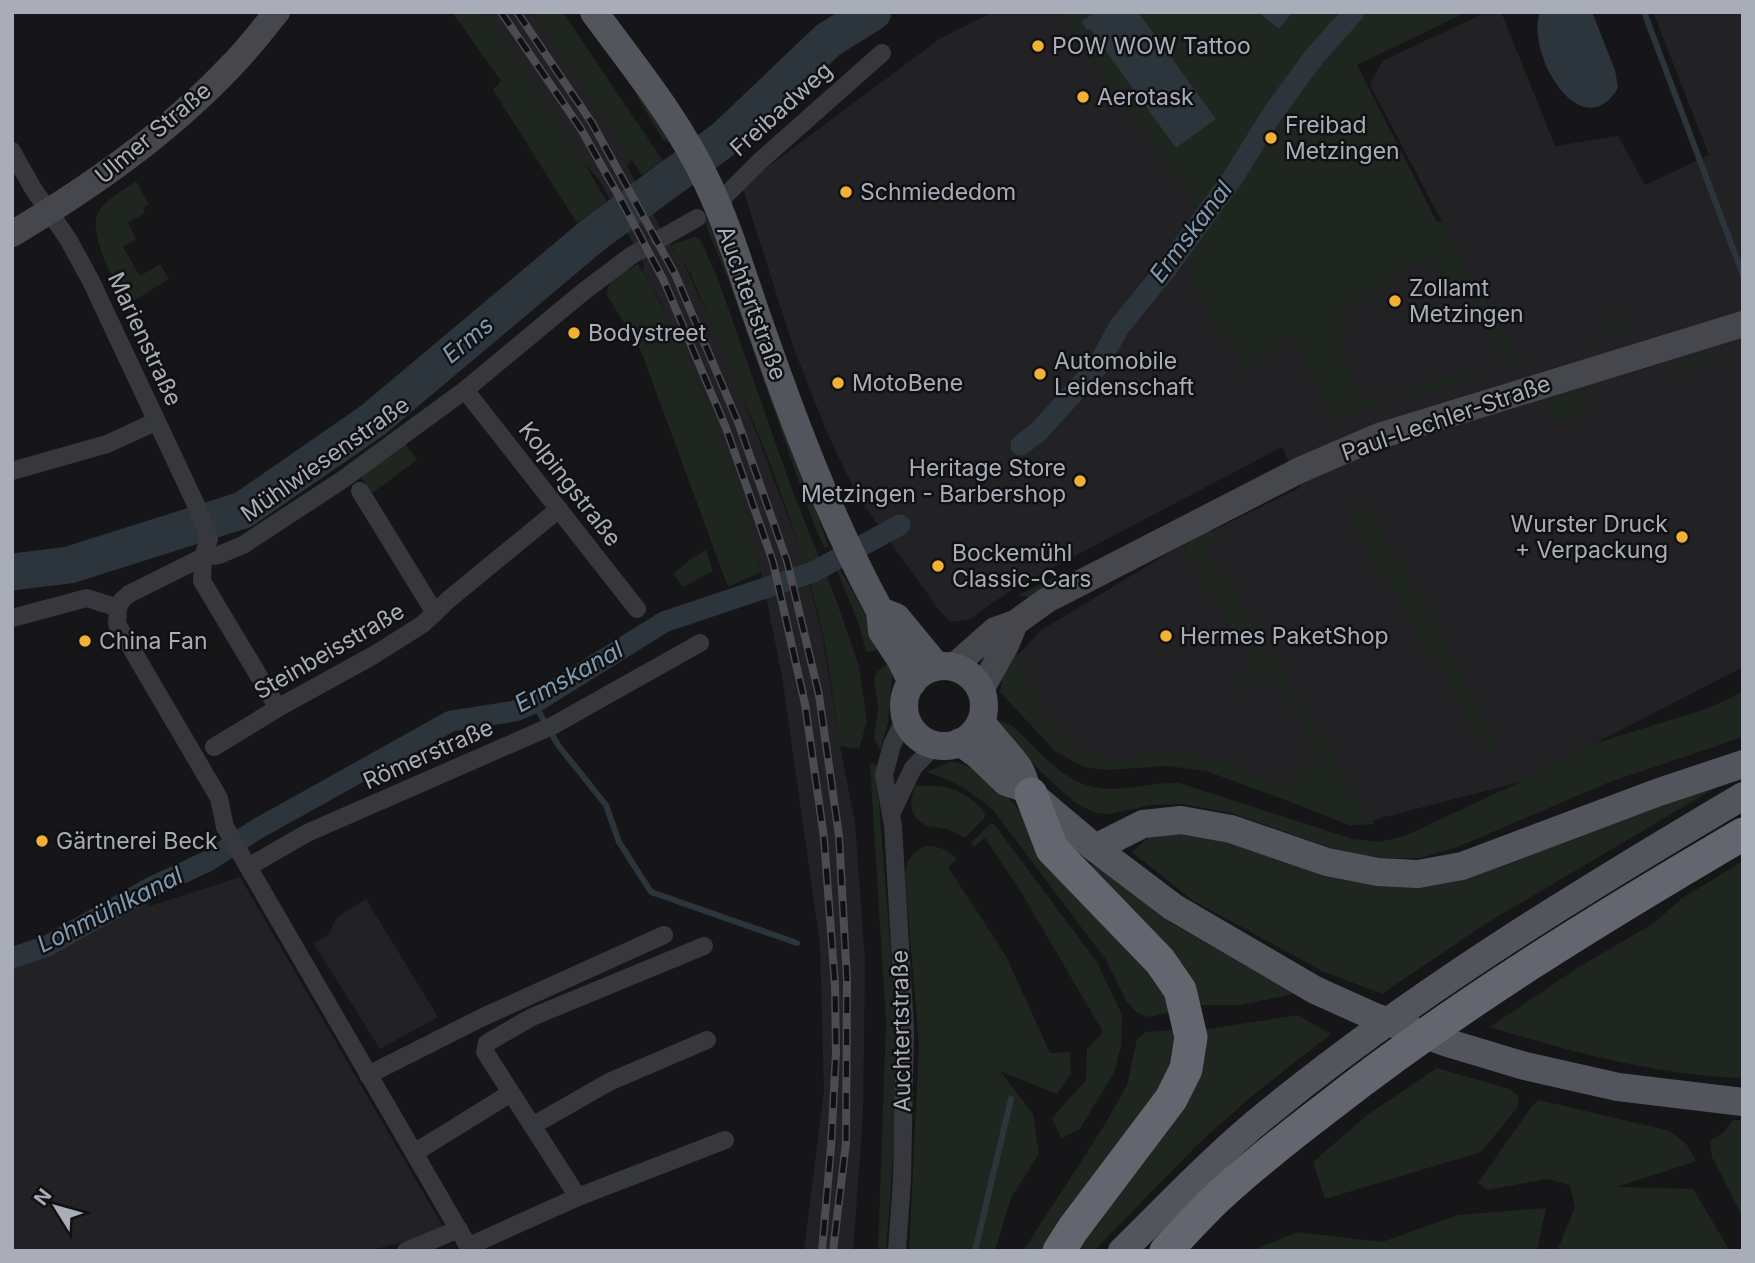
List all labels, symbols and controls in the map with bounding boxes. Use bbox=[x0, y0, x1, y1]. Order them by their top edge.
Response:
place label: POW WOW Tattoo bbox=[1052, 32, 1251, 60]
marker: POW WOW Tattoo bbox=[1030, 38, 1046, 54]
street label: Freibadweg bbox=[724, 56, 838, 162]
street label: Ulmer Straße bbox=[89, 76, 217, 190]
place label: Aerotask bbox=[1097, 83, 1194, 111]
marker: Aerotask bbox=[1075, 89, 1091, 105]
place label: Freibad Metzingen bbox=[1285, 111, 1400, 165]
marker: Freibad Metzingen bbox=[1263, 130, 1279, 146]
water label: Ermskanal bbox=[1143, 175, 1238, 288]
place label: Schmiededom bbox=[860, 178, 1016, 206]
marker: Schmiededom bbox=[838, 184, 854, 200]
street label: Auchtertstraße bbox=[711, 222, 793, 384]
street label: Marienstraße bbox=[102, 268, 188, 410]
place label: Zollamt Metzingen bbox=[1409, 274, 1524, 328]
marker: Zollamt Metzingen bbox=[1387, 293, 1403, 309]
water label: Erms bbox=[436, 310, 499, 369]
place label: Bodystreet bbox=[588, 319, 707, 347]
marker: Bodystreet bbox=[566, 325, 582, 341]
place label: Automobile Leidenschaft bbox=[1054, 347, 1195, 401]
marker: Automobile Leidenschaft bbox=[1032, 366, 1048, 382]
place label: MotoBene bbox=[852, 369, 963, 397]
street label: Paul-Lechler-Straße bbox=[1338, 369, 1554, 467]
marker: MotoBene bbox=[830, 375, 846, 391]
street label: Mühlwiesenstraße bbox=[235, 390, 415, 528]
street label: Kolpingstraße bbox=[513, 416, 627, 552]
place label: Heritage Store Metzingen - Barbershop bbox=[801, 454, 1066, 508]
marker: Heritage Store Metzingen - Barbershop bbox=[1072, 473, 1088, 489]
place label: Wurster Druck + Verpackung bbox=[1510, 510, 1668, 564]
marker: Wurster Druck + Verpackung bbox=[1674, 529, 1690, 545]
place label: Bockemühl Classic-Cars bbox=[952, 539, 1091, 593]
marker: Bockemühl Classic-Cars bbox=[930, 558, 946, 574]
street label: Steinbeisstraße bbox=[249, 597, 409, 705]
place label: Hermes PaketShop bbox=[1180, 622, 1389, 650]
place label: China Fan bbox=[99, 627, 207, 655]
marker: Hermes PaketShop bbox=[1158, 628, 1174, 644]
marker: China Fan bbox=[77, 633, 93, 649]
water label: Ermskanal bbox=[509, 635, 628, 718]
street label: Römerstraße bbox=[359, 713, 497, 795]
place label: Gärtnerei Beck bbox=[56, 827, 218, 855]
marker: Gärtnerei Beck bbox=[34, 833, 50, 849]
water label: Lohmühlkanal bbox=[32, 860, 188, 959]
street label: Auchtertstraße bbox=[886, 950, 916, 1112]
north arrow bbox=[21, 1172, 91, 1242]
text: N bbox=[29, 1184, 56, 1210]

